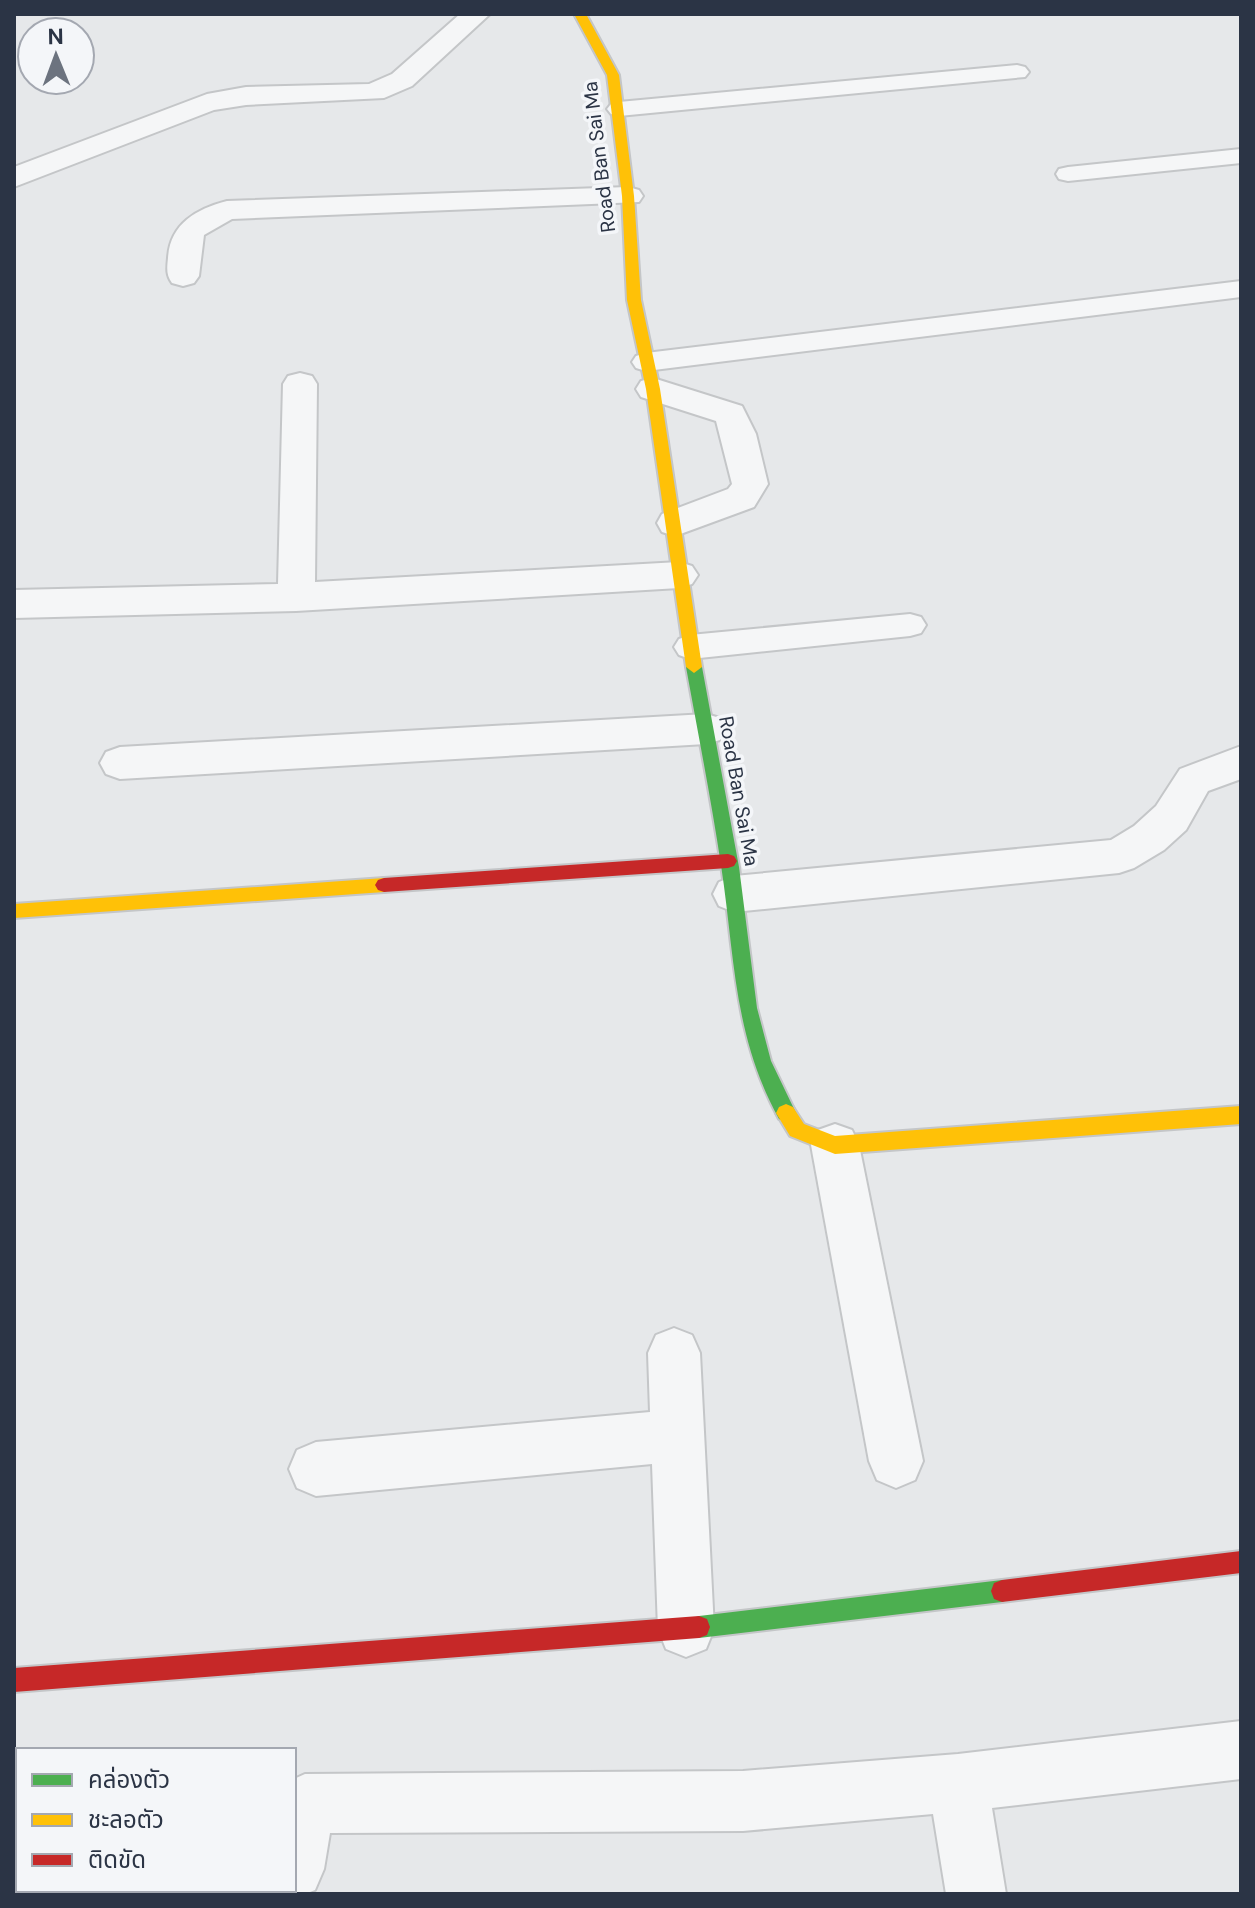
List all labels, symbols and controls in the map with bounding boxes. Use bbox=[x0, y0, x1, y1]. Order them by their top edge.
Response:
north arrow bbox=[16, 16, 96, 96]
text: N bbox=[47, 22, 64, 51]
street label: Road Ban Sai Ma bbox=[577, 80, 621, 234]
street label: Road Ban Sai Ma bbox=[713, 714, 765, 868]
legend bbox=[16, 1748, 296, 1892]
text: คล่องตัว bbox=[88, 1764, 170, 1795]
text: ชะลอตัว bbox=[88, 1804, 164, 1835]
text: ติดขัด bbox=[88, 1844, 146, 1875]

